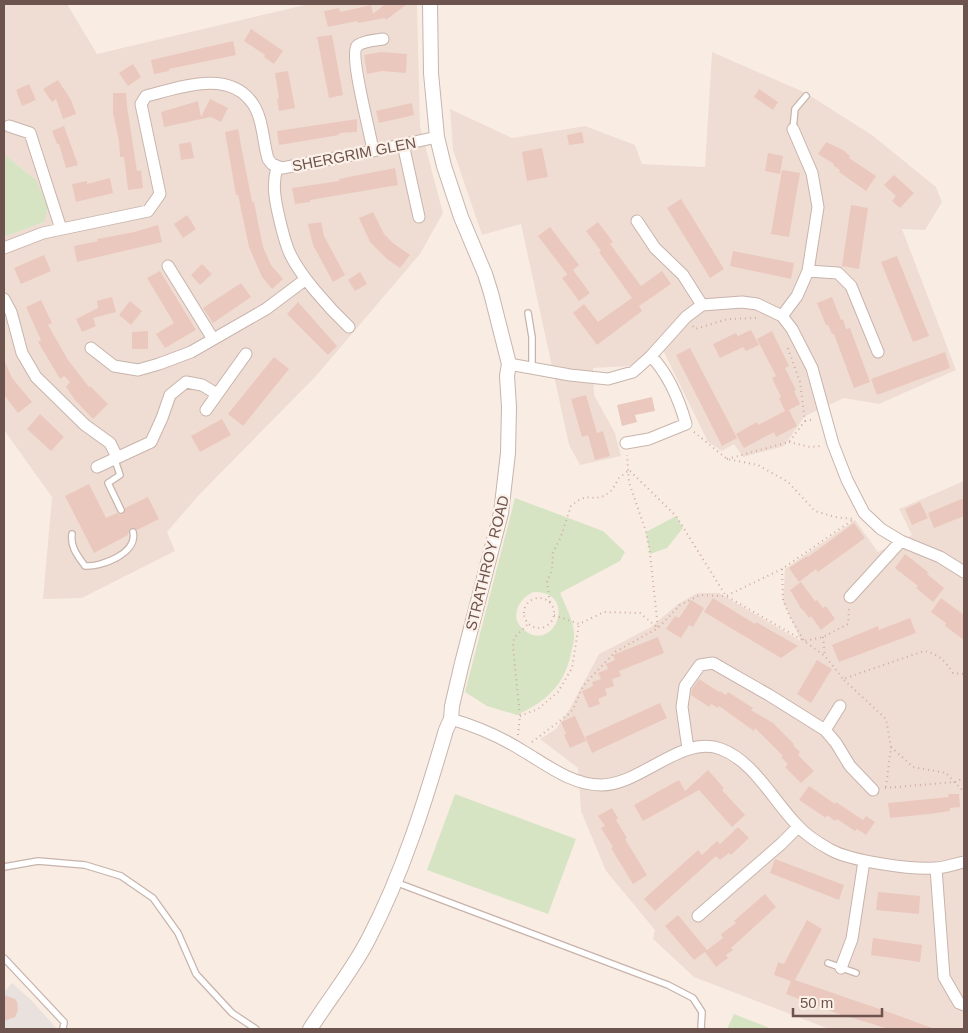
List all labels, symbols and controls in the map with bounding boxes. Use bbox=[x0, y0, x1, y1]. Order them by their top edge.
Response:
street label: SHERGRIM GLEN bbox=[291, 134, 417, 174]
street label: STRATHROY ROAD bbox=[462, 494, 512, 632]
scale bar bbox=[793, 986, 882, 1018]
text: 50 m bbox=[800, 994, 833, 1011]

